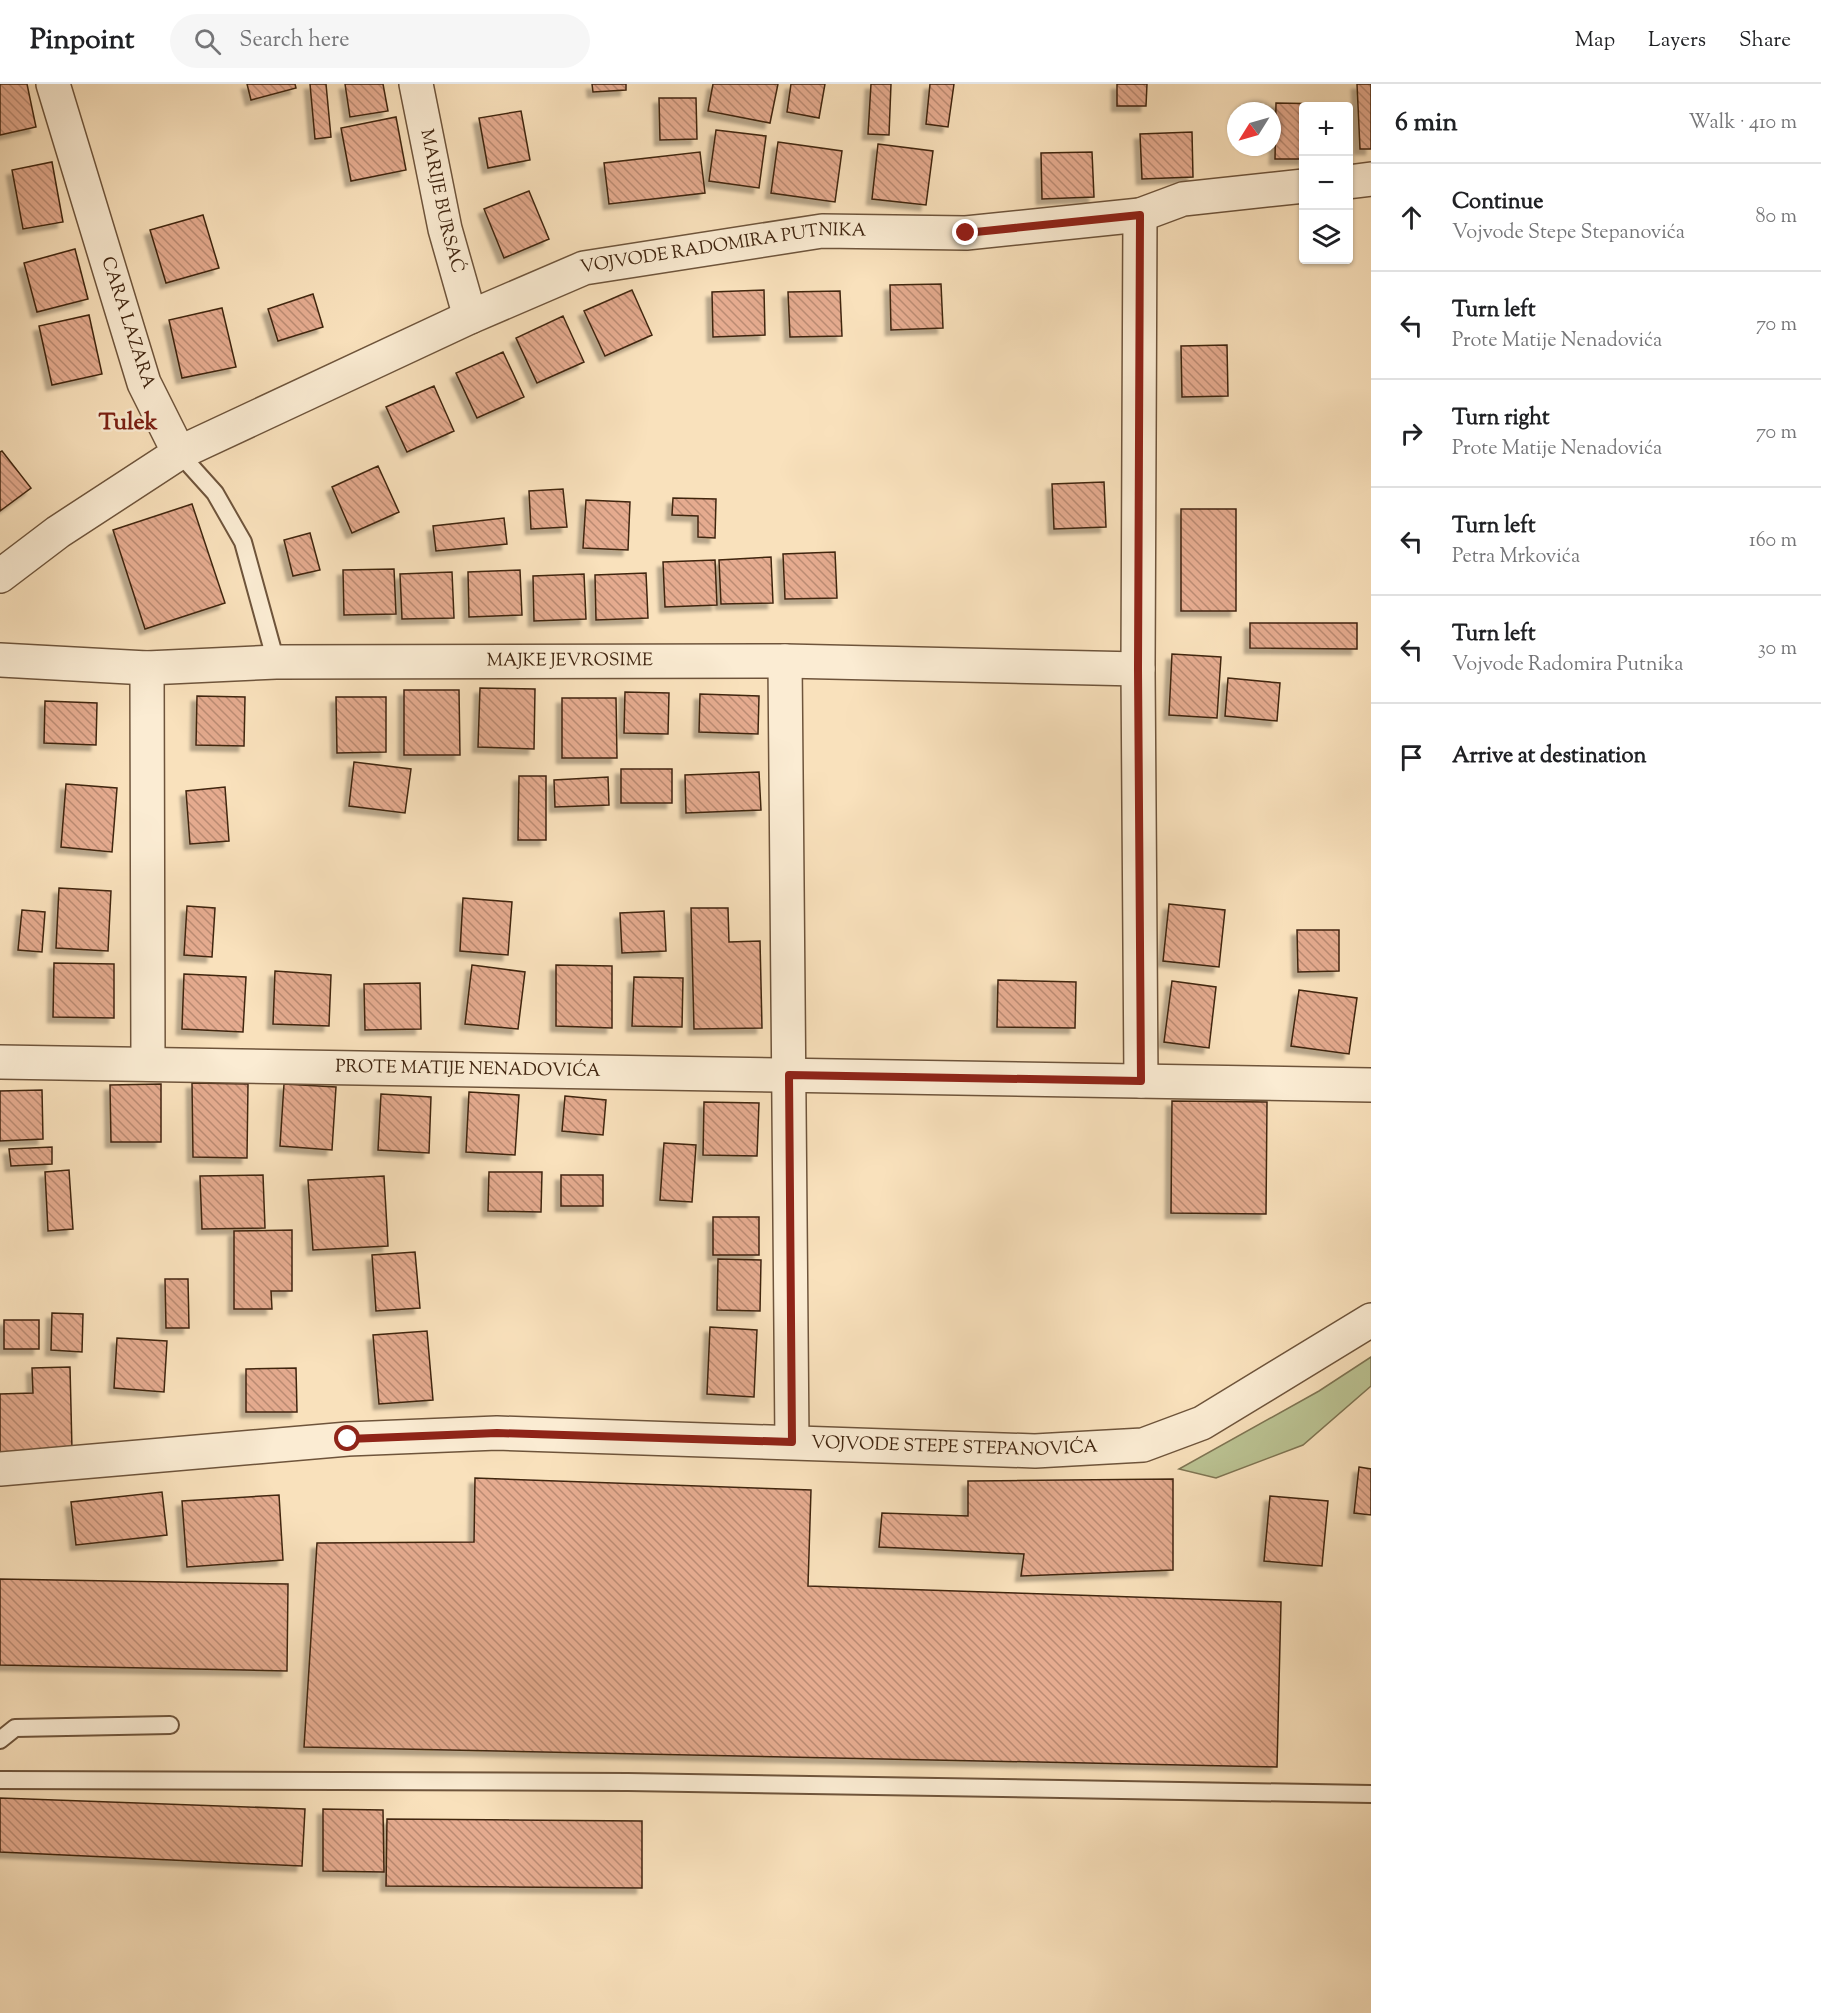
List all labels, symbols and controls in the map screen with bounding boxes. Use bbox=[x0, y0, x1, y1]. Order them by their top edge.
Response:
search box bbox=[170, 14, 590, 68]
text: Pinpoint bbox=[30, 21, 134, 61]
icon: search bbox=[191, 25, 224, 58]
text: Search here bbox=[239, 25, 350, 57]
text: Map bbox=[1575, 26, 1615, 56]
text: Layers bbox=[1648, 26, 1706, 56]
text: Share bbox=[1739, 26, 1791, 56]
north arrow bbox=[1227, 102, 1281, 156]
map controls bbox=[1299, 102, 1353, 264]
button: + bbox=[1299, 102, 1353, 156]
text: 6 min bbox=[1395, 105, 1458, 142]
text: Walk · 410 m bbox=[1688, 109, 1797, 138]
street label: MARIJE BURSAĆ bbox=[412, 127, 471, 277]
button: − bbox=[1299, 156, 1353, 210]
text: Continue bbox=[1452, 187, 1543, 219]
icon: ahead bbox=[1395, 201, 1428, 234]
text: 80 m bbox=[1756, 203, 1797, 232]
button: layers bbox=[1299, 210, 1353, 264]
street label: VOJVODE RADOMIRA PUTNIKA bbox=[578, 218, 867, 281]
route end bbox=[952, 219, 978, 245]
text: Vojvode Stepe Stepanovića bbox=[1452, 219, 1685, 248]
street label: CARA LAZARA bbox=[93, 254, 161, 393]
text: Turn left bbox=[1452, 295, 1535, 327]
icon: left bbox=[1395, 309, 1428, 342]
text: 70 m bbox=[1756, 311, 1797, 340]
text: Prote Matije Nenadovića bbox=[1452, 327, 1662, 356]
text: Turn right bbox=[1452, 403, 1549, 435]
district label: Tulek bbox=[98, 406, 159, 440]
icon: right bbox=[1395, 417, 1428, 450]
text: 70 m bbox=[1756, 419, 1797, 448]
text: Prote Matije Nenadovića bbox=[1452, 435, 1662, 464]
text: Turn left bbox=[1452, 511, 1535, 543]
icon: left bbox=[1395, 525, 1428, 558]
text: 160 m bbox=[1749, 527, 1797, 556]
text: Petra Mrkovića bbox=[1452, 543, 1580, 572]
text: Turn left bbox=[1452, 619, 1535, 651]
icon: left bbox=[1395, 633, 1428, 666]
text: 30 m bbox=[1758, 635, 1797, 664]
street label: MAJKE JEVROSIME bbox=[486, 648, 653, 675]
text: Vojvode Radomira Putnika bbox=[1452, 651, 1683, 680]
icon: arrive bbox=[1395, 741, 1428, 774]
text: Arrive at destination bbox=[1452, 741, 1647, 773]
street label: PROTE MATIJE NENADOVIĆA bbox=[335, 1055, 601, 1085]
route start bbox=[334, 1425, 360, 1451]
street label: VOJVODE STEPE STEPANOVIĆA bbox=[810, 1431, 1099, 1464]

